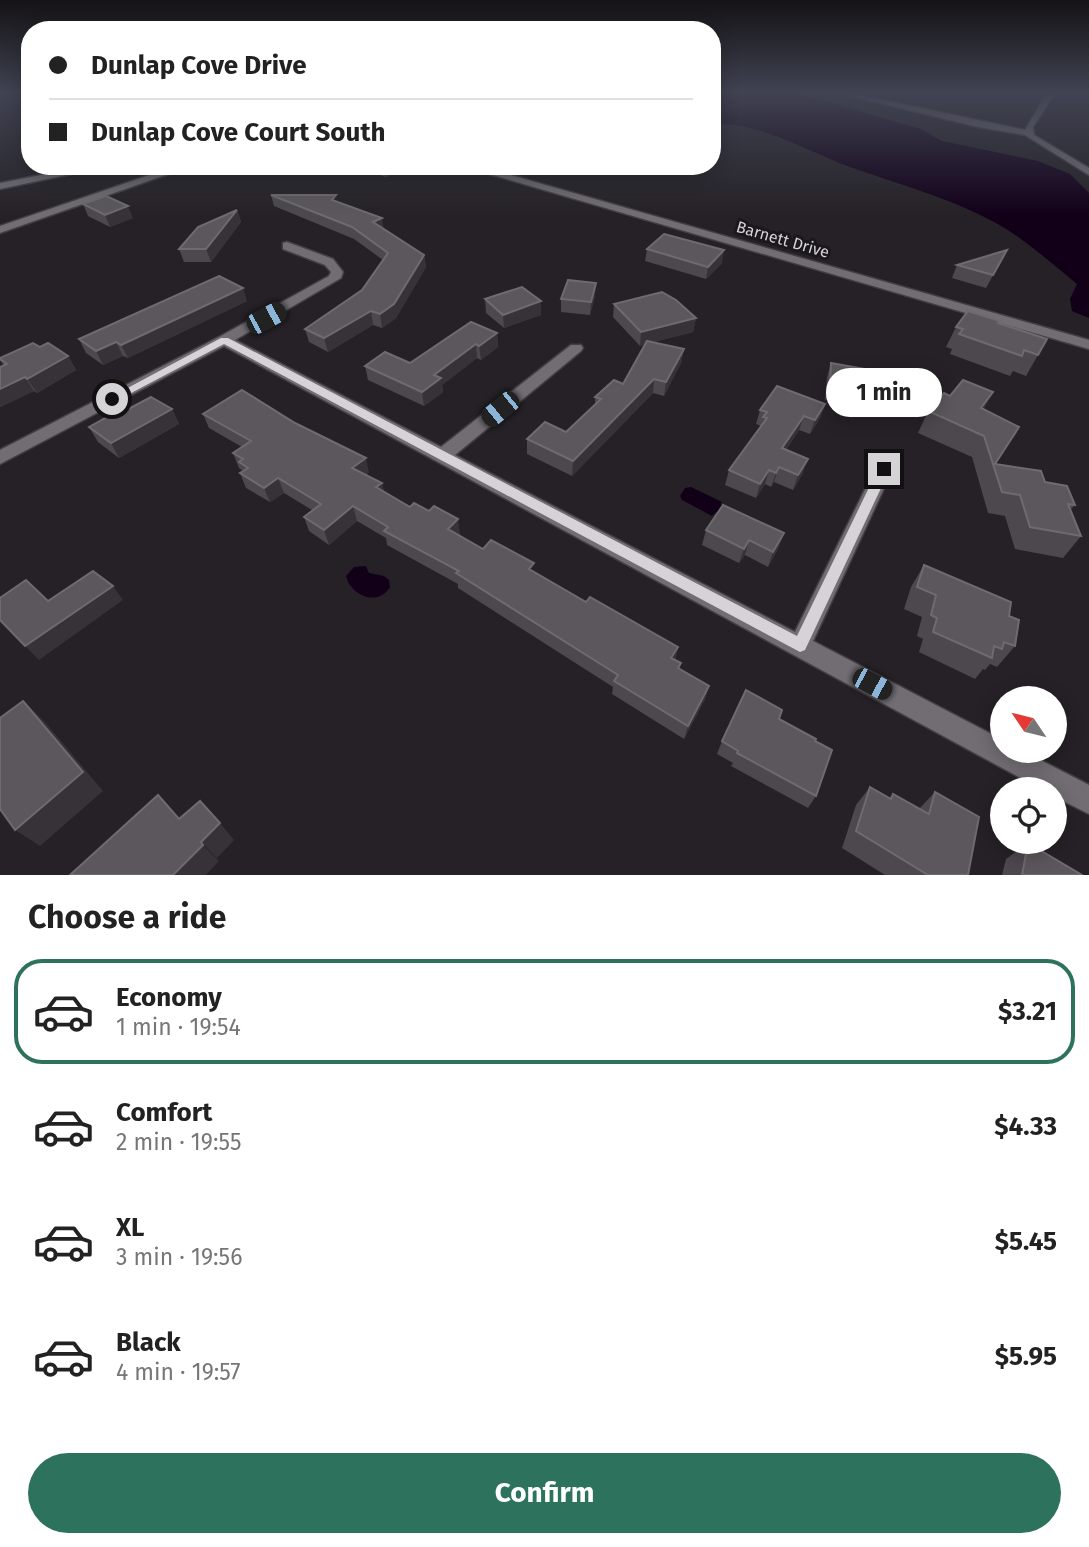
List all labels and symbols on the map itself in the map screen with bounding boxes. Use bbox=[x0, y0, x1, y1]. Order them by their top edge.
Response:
street label: Barnett Drive bbox=[734, 217, 832, 262]
car bbox=[243, 299, 290, 337]
callout: 1 min bbox=[826, 368, 942, 416]
route start bbox=[96, 383, 128, 415]
car bbox=[478, 388, 523, 430]
route end bbox=[868, 453, 900, 485]
car bbox=[849, 665, 896, 703]
north arrow bbox=[990, 686, 1068, 763]

